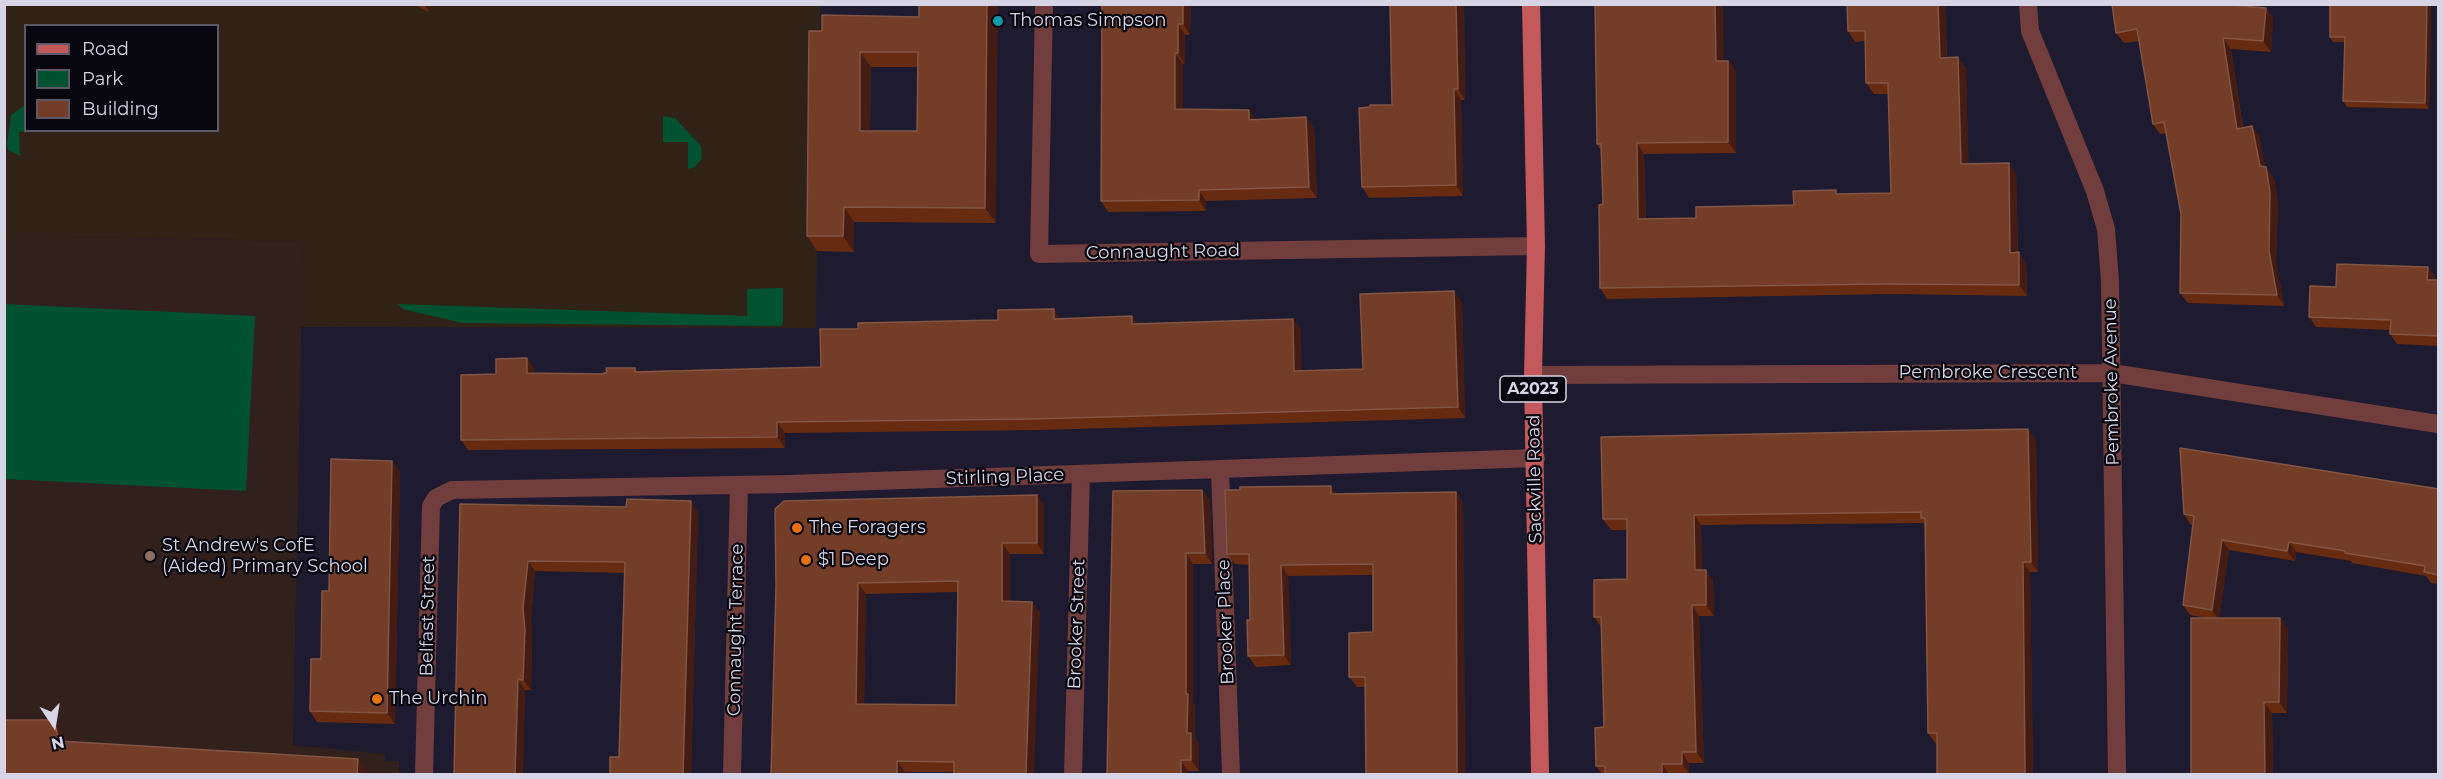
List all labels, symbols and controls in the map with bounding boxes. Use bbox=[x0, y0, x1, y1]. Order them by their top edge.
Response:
place label: Thomas Simpson bbox=[1010, 10, 1166, 32]
marker: Thomas Simpson bbox=[991, 14, 1005, 28]
legend bbox=[24, 24, 219, 132]
text: Road bbox=[82, 38, 129, 60]
text: Park bbox=[82, 68, 123, 90]
text: Building bbox=[82, 98, 159, 120]
street label: Connaught Road bbox=[1086, 240, 1240, 264]
street label: Pembroke Avenue bbox=[2100, 298, 2124, 466]
street label: Pembroke Crescent bbox=[1899, 362, 2077, 384]
road number: A2023 bbox=[1500, 376, 1566, 402]
street label: Sackville Road bbox=[1523, 414, 1547, 544]
street label: Stirling Place bbox=[945, 464, 1065, 490]
place label: The Foragers bbox=[809, 517, 926, 539]
marker: The Foragers bbox=[790, 521, 804, 535]
place label: St Andrew's CofE (Aided) Primary School bbox=[162, 535, 368, 578]
street label: Connaught Terrace bbox=[724, 544, 748, 716]
marker: St Andrew's CofE (Aided) Primary School bbox=[143, 549, 157, 563]
place label: $1 Deep bbox=[818, 549, 889, 571]
marker: $1 Deep bbox=[799, 553, 813, 567]
street label: Belfast Street bbox=[416, 555, 440, 677]
street label: Brooker Street bbox=[1064, 558, 1090, 690]
street label: Brooker Place bbox=[1213, 559, 1239, 685]
place label: The Urchin bbox=[389, 688, 488, 710]
marker: The Urchin bbox=[370, 692, 384, 706]
north arrow bbox=[24, 695, 84, 755]
text: N bbox=[50, 732, 66, 754]

